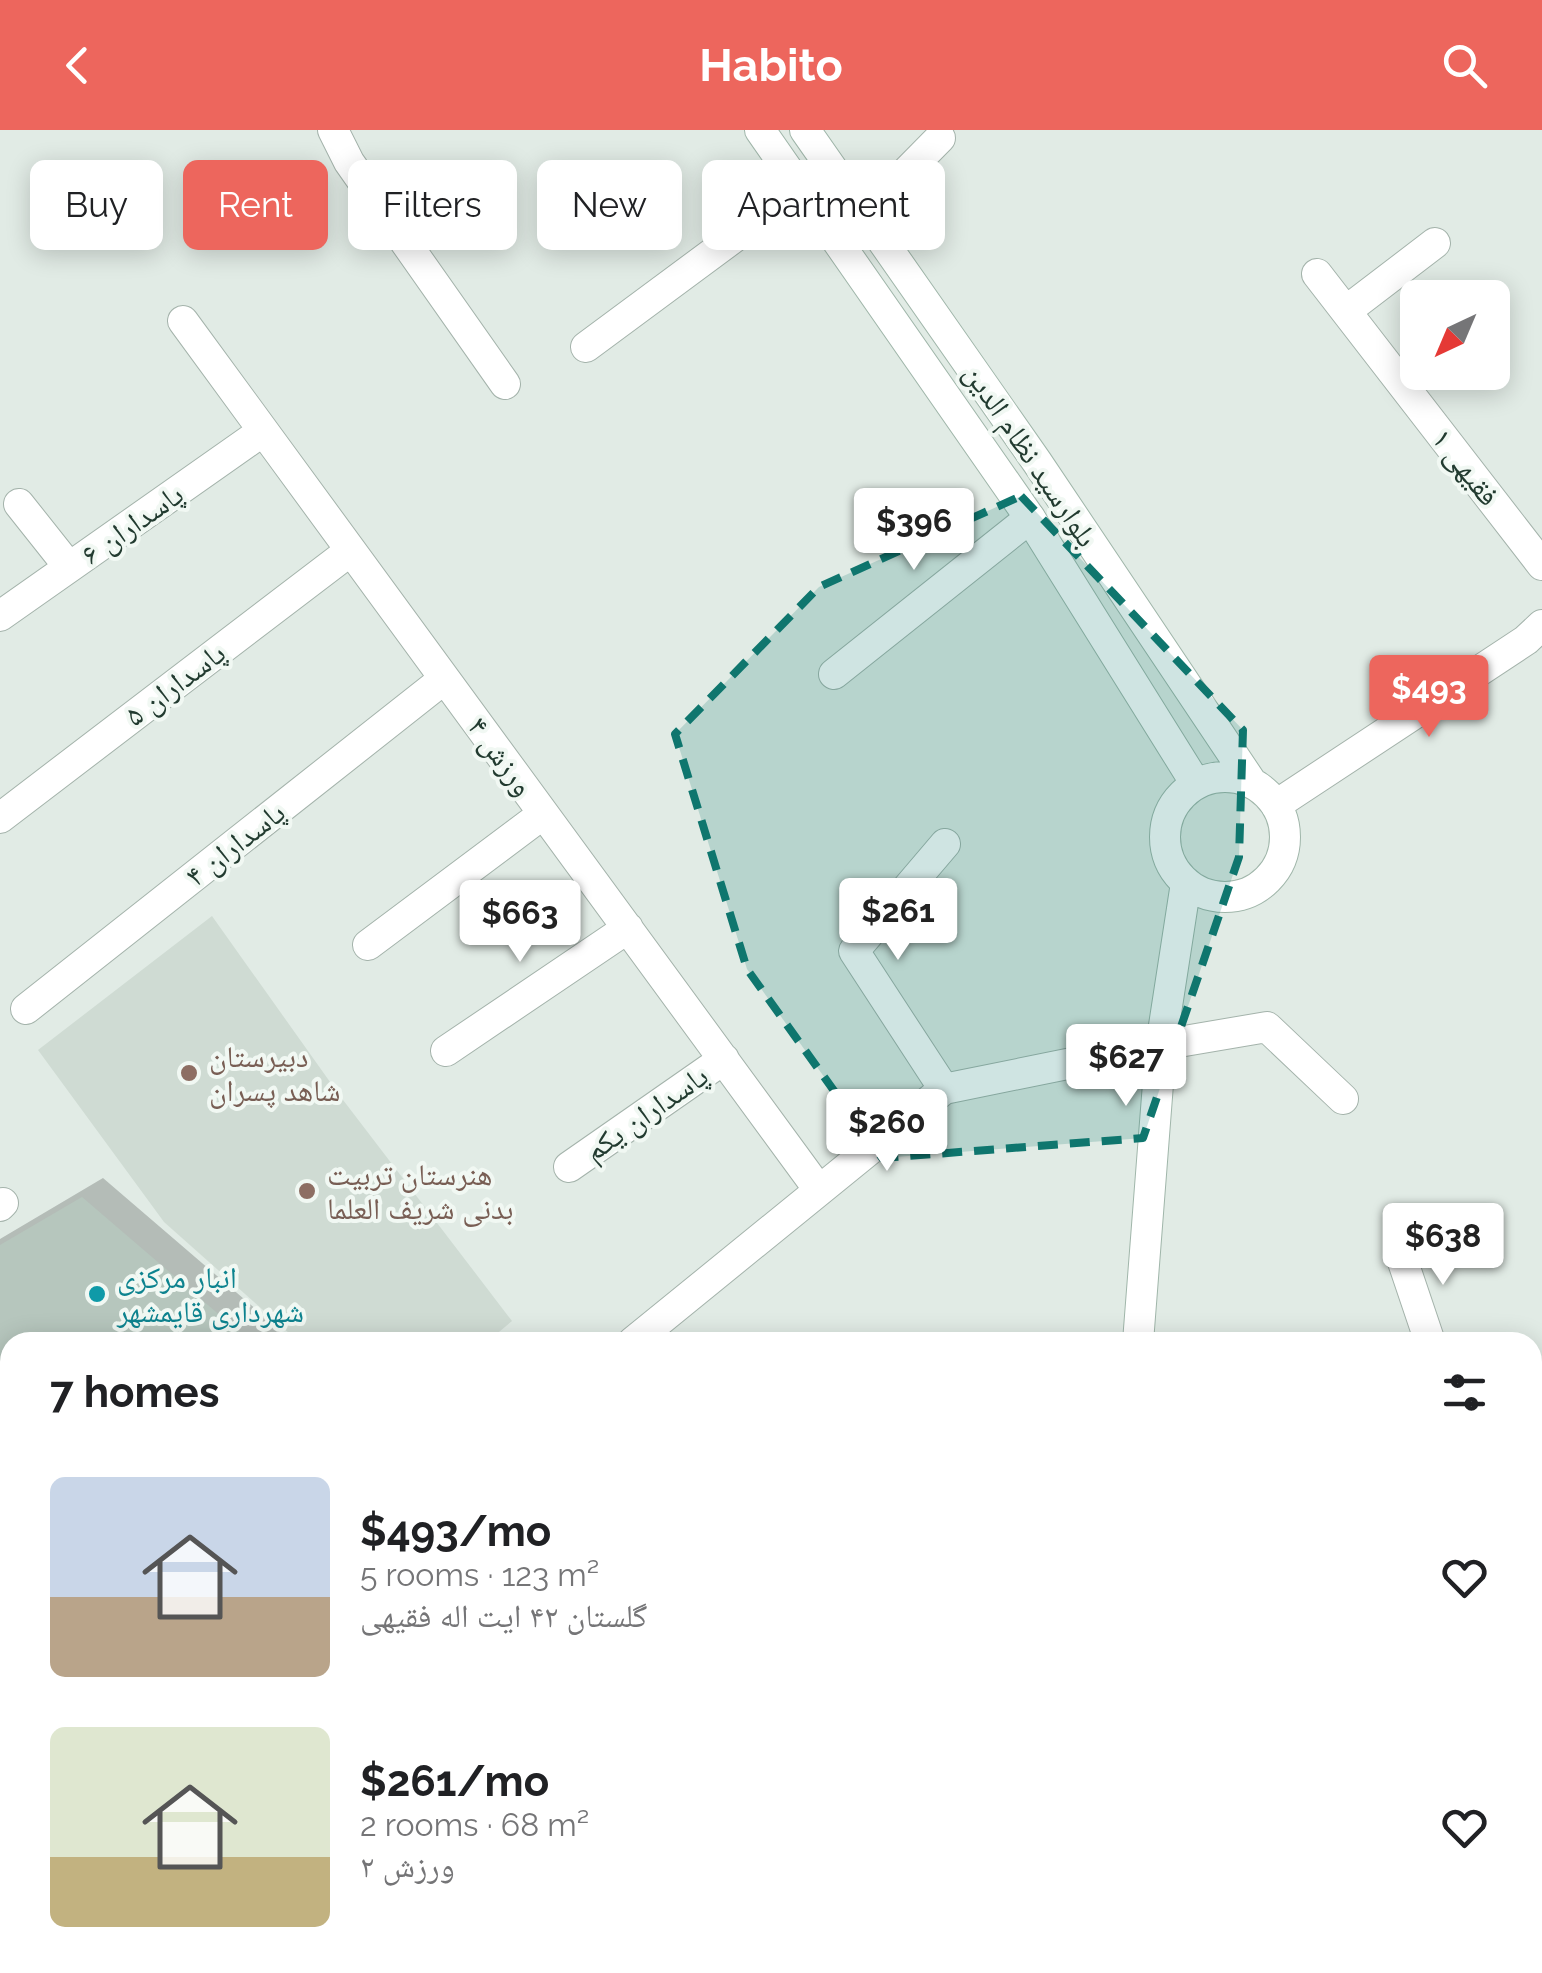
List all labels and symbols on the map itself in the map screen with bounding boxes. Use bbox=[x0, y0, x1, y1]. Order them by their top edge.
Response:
north arrow bbox=[1400, 280, 1510, 390]
street label: بلوارسید نظام الدین bbox=[955, 357, 1105, 554]
street label: فقیهی ۱ bbox=[1424, 421, 1507, 513]
street label: پاسداران ۶ bbox=[74, 476, 190, 573]
pin: $396 bbox=[855, 488, 973, 573]
street label: پاسداران ۵ bbox=[118, 635, 233, 734]
pin: $493 bbox=[1370, 655, 1488, 740]
street label: ورزش ۴ bbox=[460, 710, 541, 803]
street label: پاسداران ۴ bbox=[178, 794, 292, 895]
pin: $261 bbox=[839, 878, 957, 963]
pin: $663 bbox=[461, 880, 579, 965]
pin: $627 bbox=[1067, 1024, 1185, 1109]
place label: دبیرستان شاهد پسران bbox=[209, 1039, 340, 1109]
street label: پاسداران یکم bbox=[577, 1058, 716, 1171]
marker: دبیرستان شاهد پسران bbox=[178, 1062, 200, 1084]
pin: $260 bbox=[828, 1089, 946, 1174]
place label: هنرستان تربیت بدنی شریف العلما bbox=[327, 1157, 514, 1227]
marker: هنرستان تربیت بدنی شریف العلما bbox=[296, 1180, 318, 1202]
pin: $638 bbox=[1384, 1203, 1502, 1288]
place label: انبار مرکزی شهرداری قایمشهر bbox=[116, 1260, 304, 1330]
marker: انبار مرکزی شهرداری قایمشهر bbox=[86, 1283, 108, 1305]

